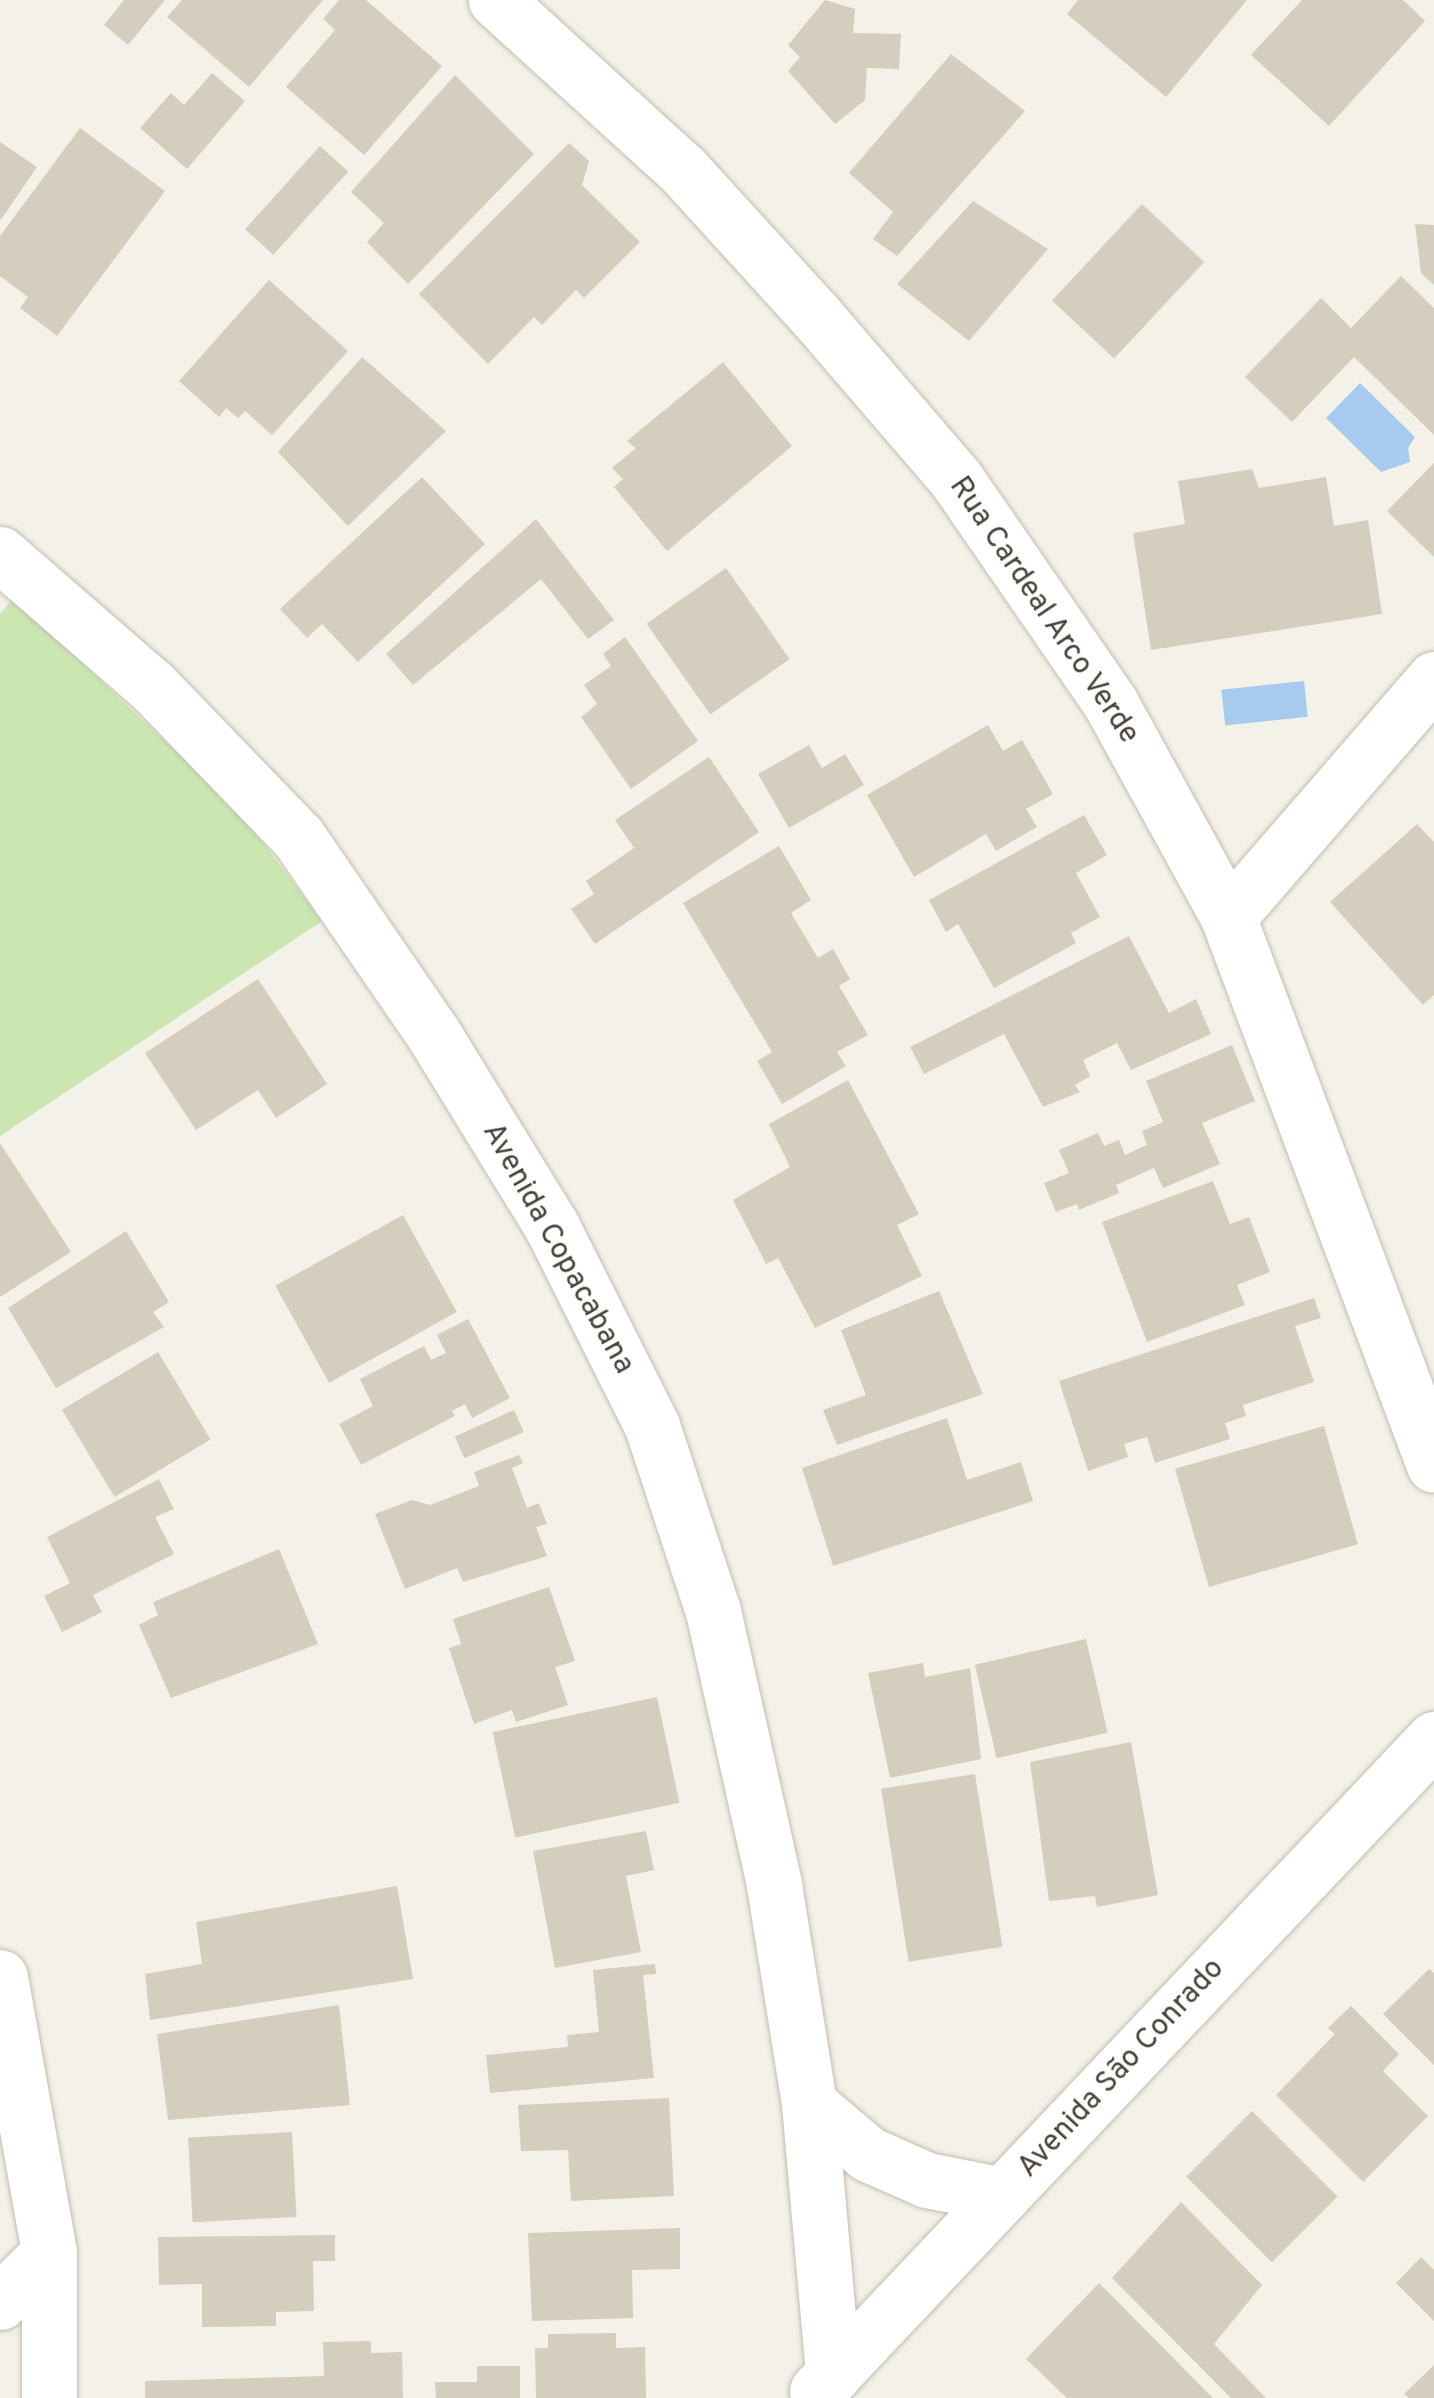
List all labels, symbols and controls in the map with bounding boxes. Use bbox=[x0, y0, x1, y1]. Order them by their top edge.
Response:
street label: Rua Cardeal Arco Verde bbox=[939, 470, 1147, 752]
street label: Avenida Copacabana bbox=[473, 1117, 641, 1381]
street label: Avenida São Conrado bbox=[1011, 1952, 1233, 2186]

